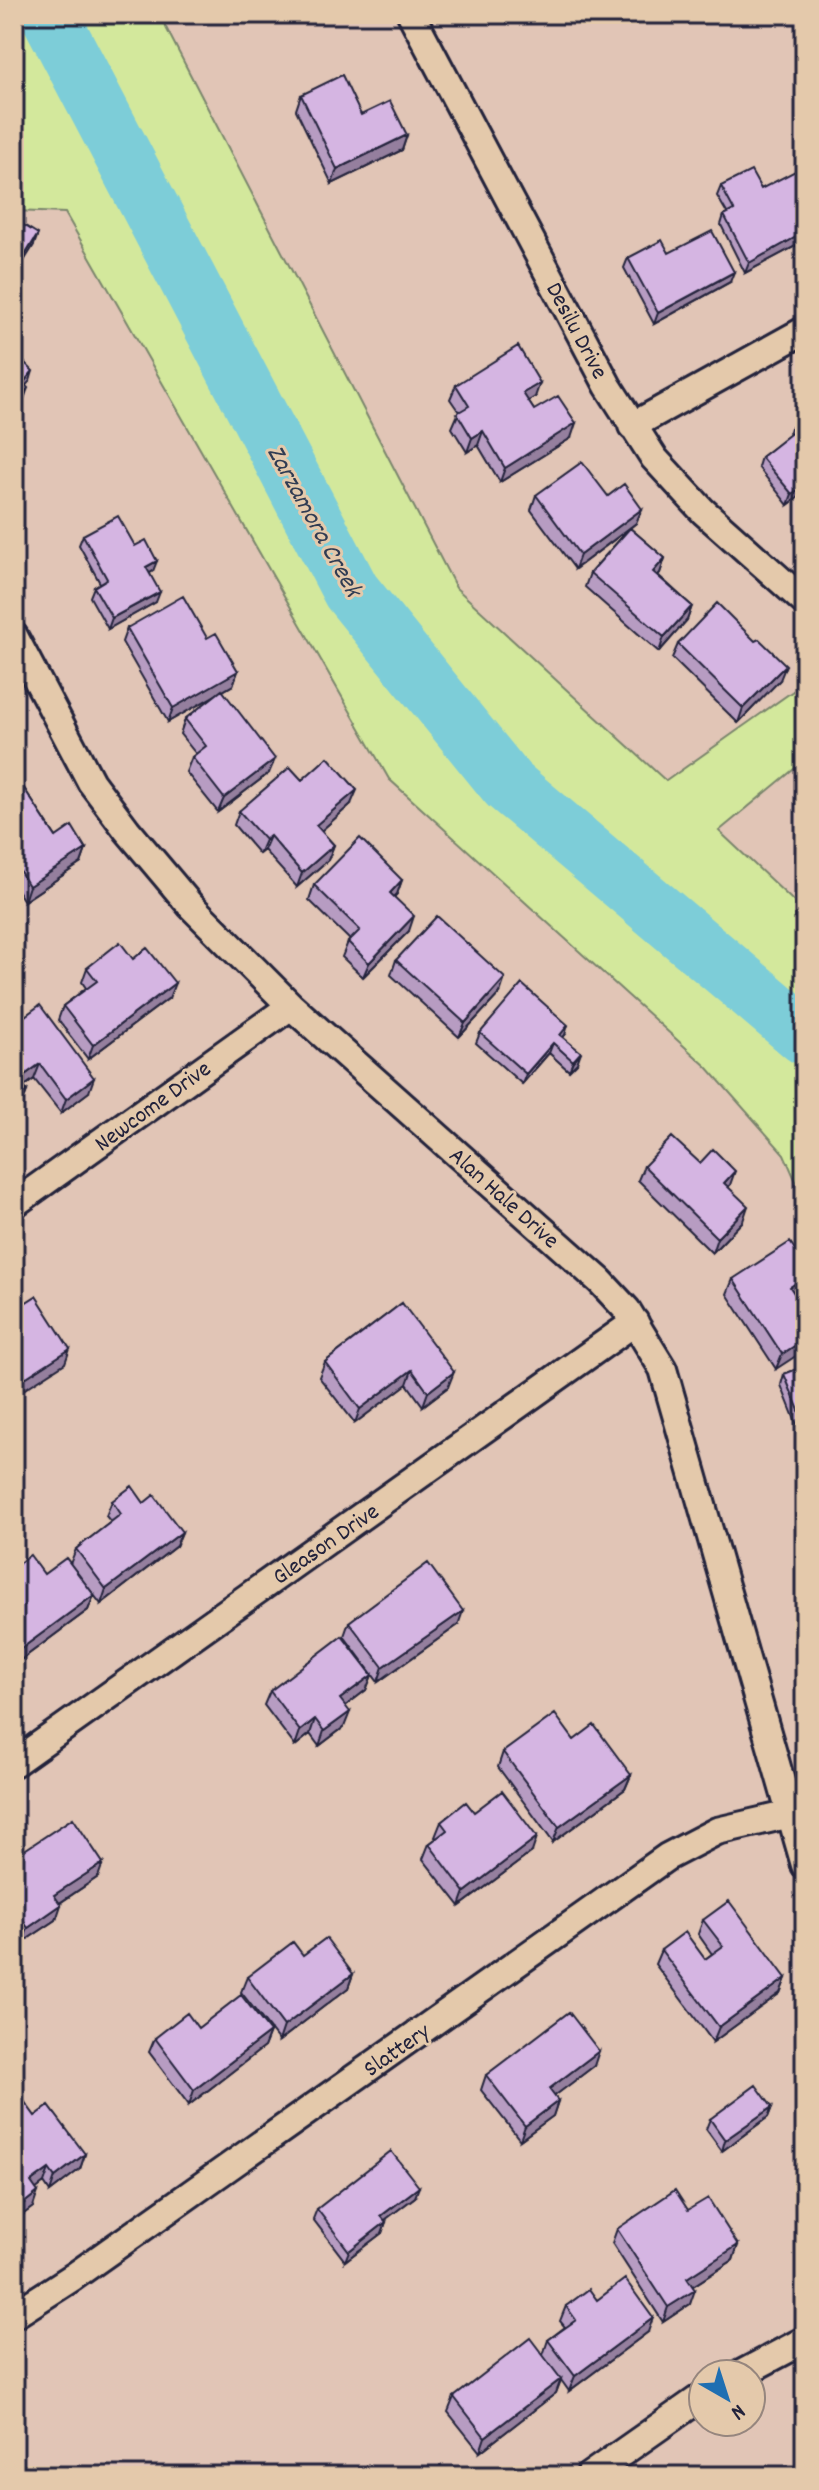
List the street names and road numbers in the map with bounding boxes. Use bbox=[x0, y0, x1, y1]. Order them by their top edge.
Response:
street label: Desilu Drive bbox=[536, 277, 615, 386]
street label: Newcome Drive bbox=[88, 1053, 219, 1161]
street label: Alan Hale Drive bbox=[440, 1140, 566, 1258]
street label: Gleason Drive bbox=[266, 1496, 387, 1595]
street label: Slattery bbox=[357, 2015, 439, 2087]

